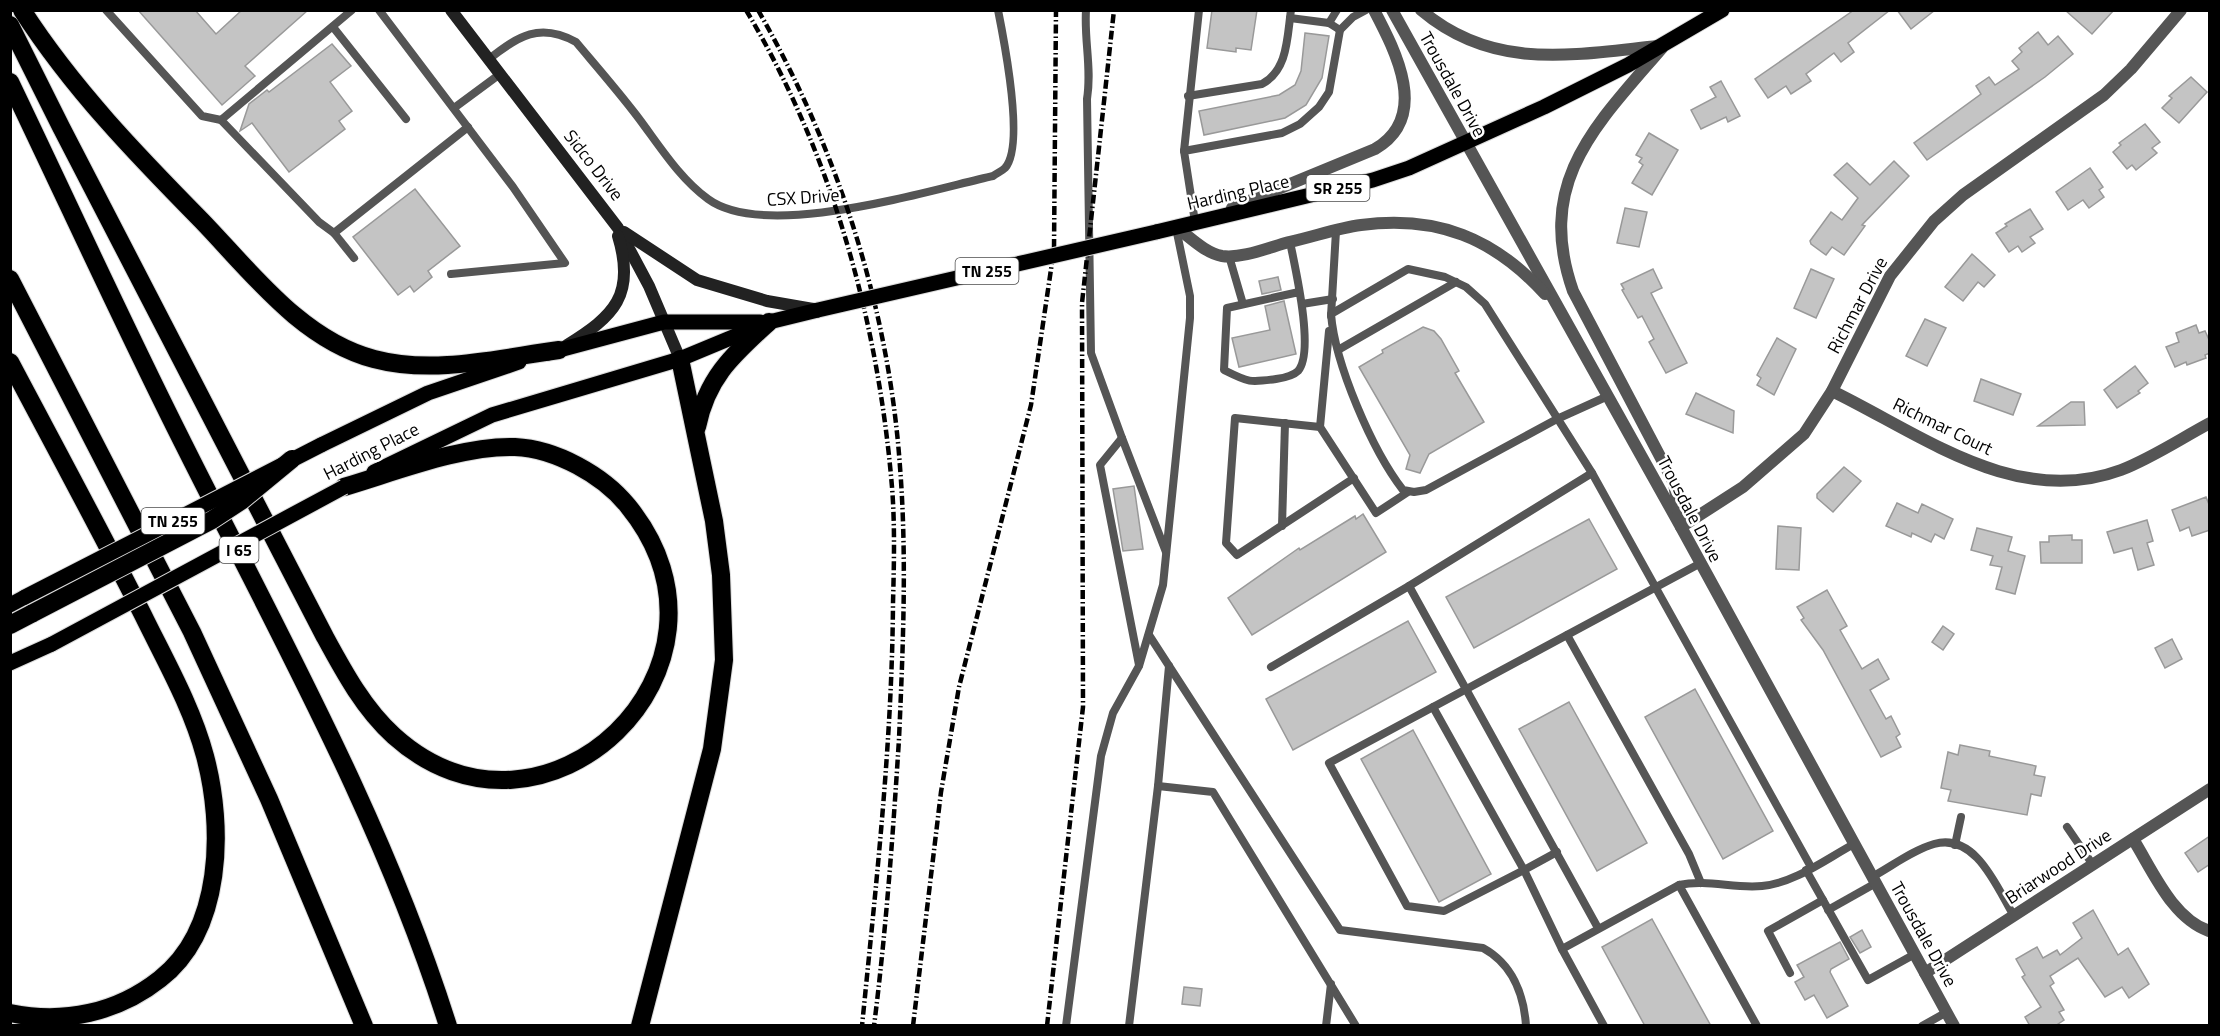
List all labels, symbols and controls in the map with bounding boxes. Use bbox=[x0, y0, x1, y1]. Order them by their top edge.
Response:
street label: Trousdale Drive bbox=[1413, 27, 1493, 141]
street label: Sidco Drive bbox=[558, 124, 630, 206]
street label: Harding Place bbox=[1184, 167, 1292, 217]
road number: SR 255 bbox=[1306, 175, 1370, 201]
street label: CSX Drive bbox=[766, 181, 840, 213]
street label: Richmar Drive bbox=[1820, 252, 1894, 358]
road number: TN 255 bbox=[956, 258, 1018, 284]
street label: Richmar Court bbox=[1889, 390, 1998, 462]
street label: Harding Place bbox=[318, 415, 424, 487]
street label: Trousdale Drive bbox=[1651, 451, 1729, 567]
road number: TN 255 bbox=[142, 508, 204, 534]
road number: I 65 bbox=[220, 537, 258, 563]
street label: Briarwood Drive bbox=[1999, 821, 2117, 911]
street label: Trousdale Drive bbox=[1884, 877, 1964, 991]

